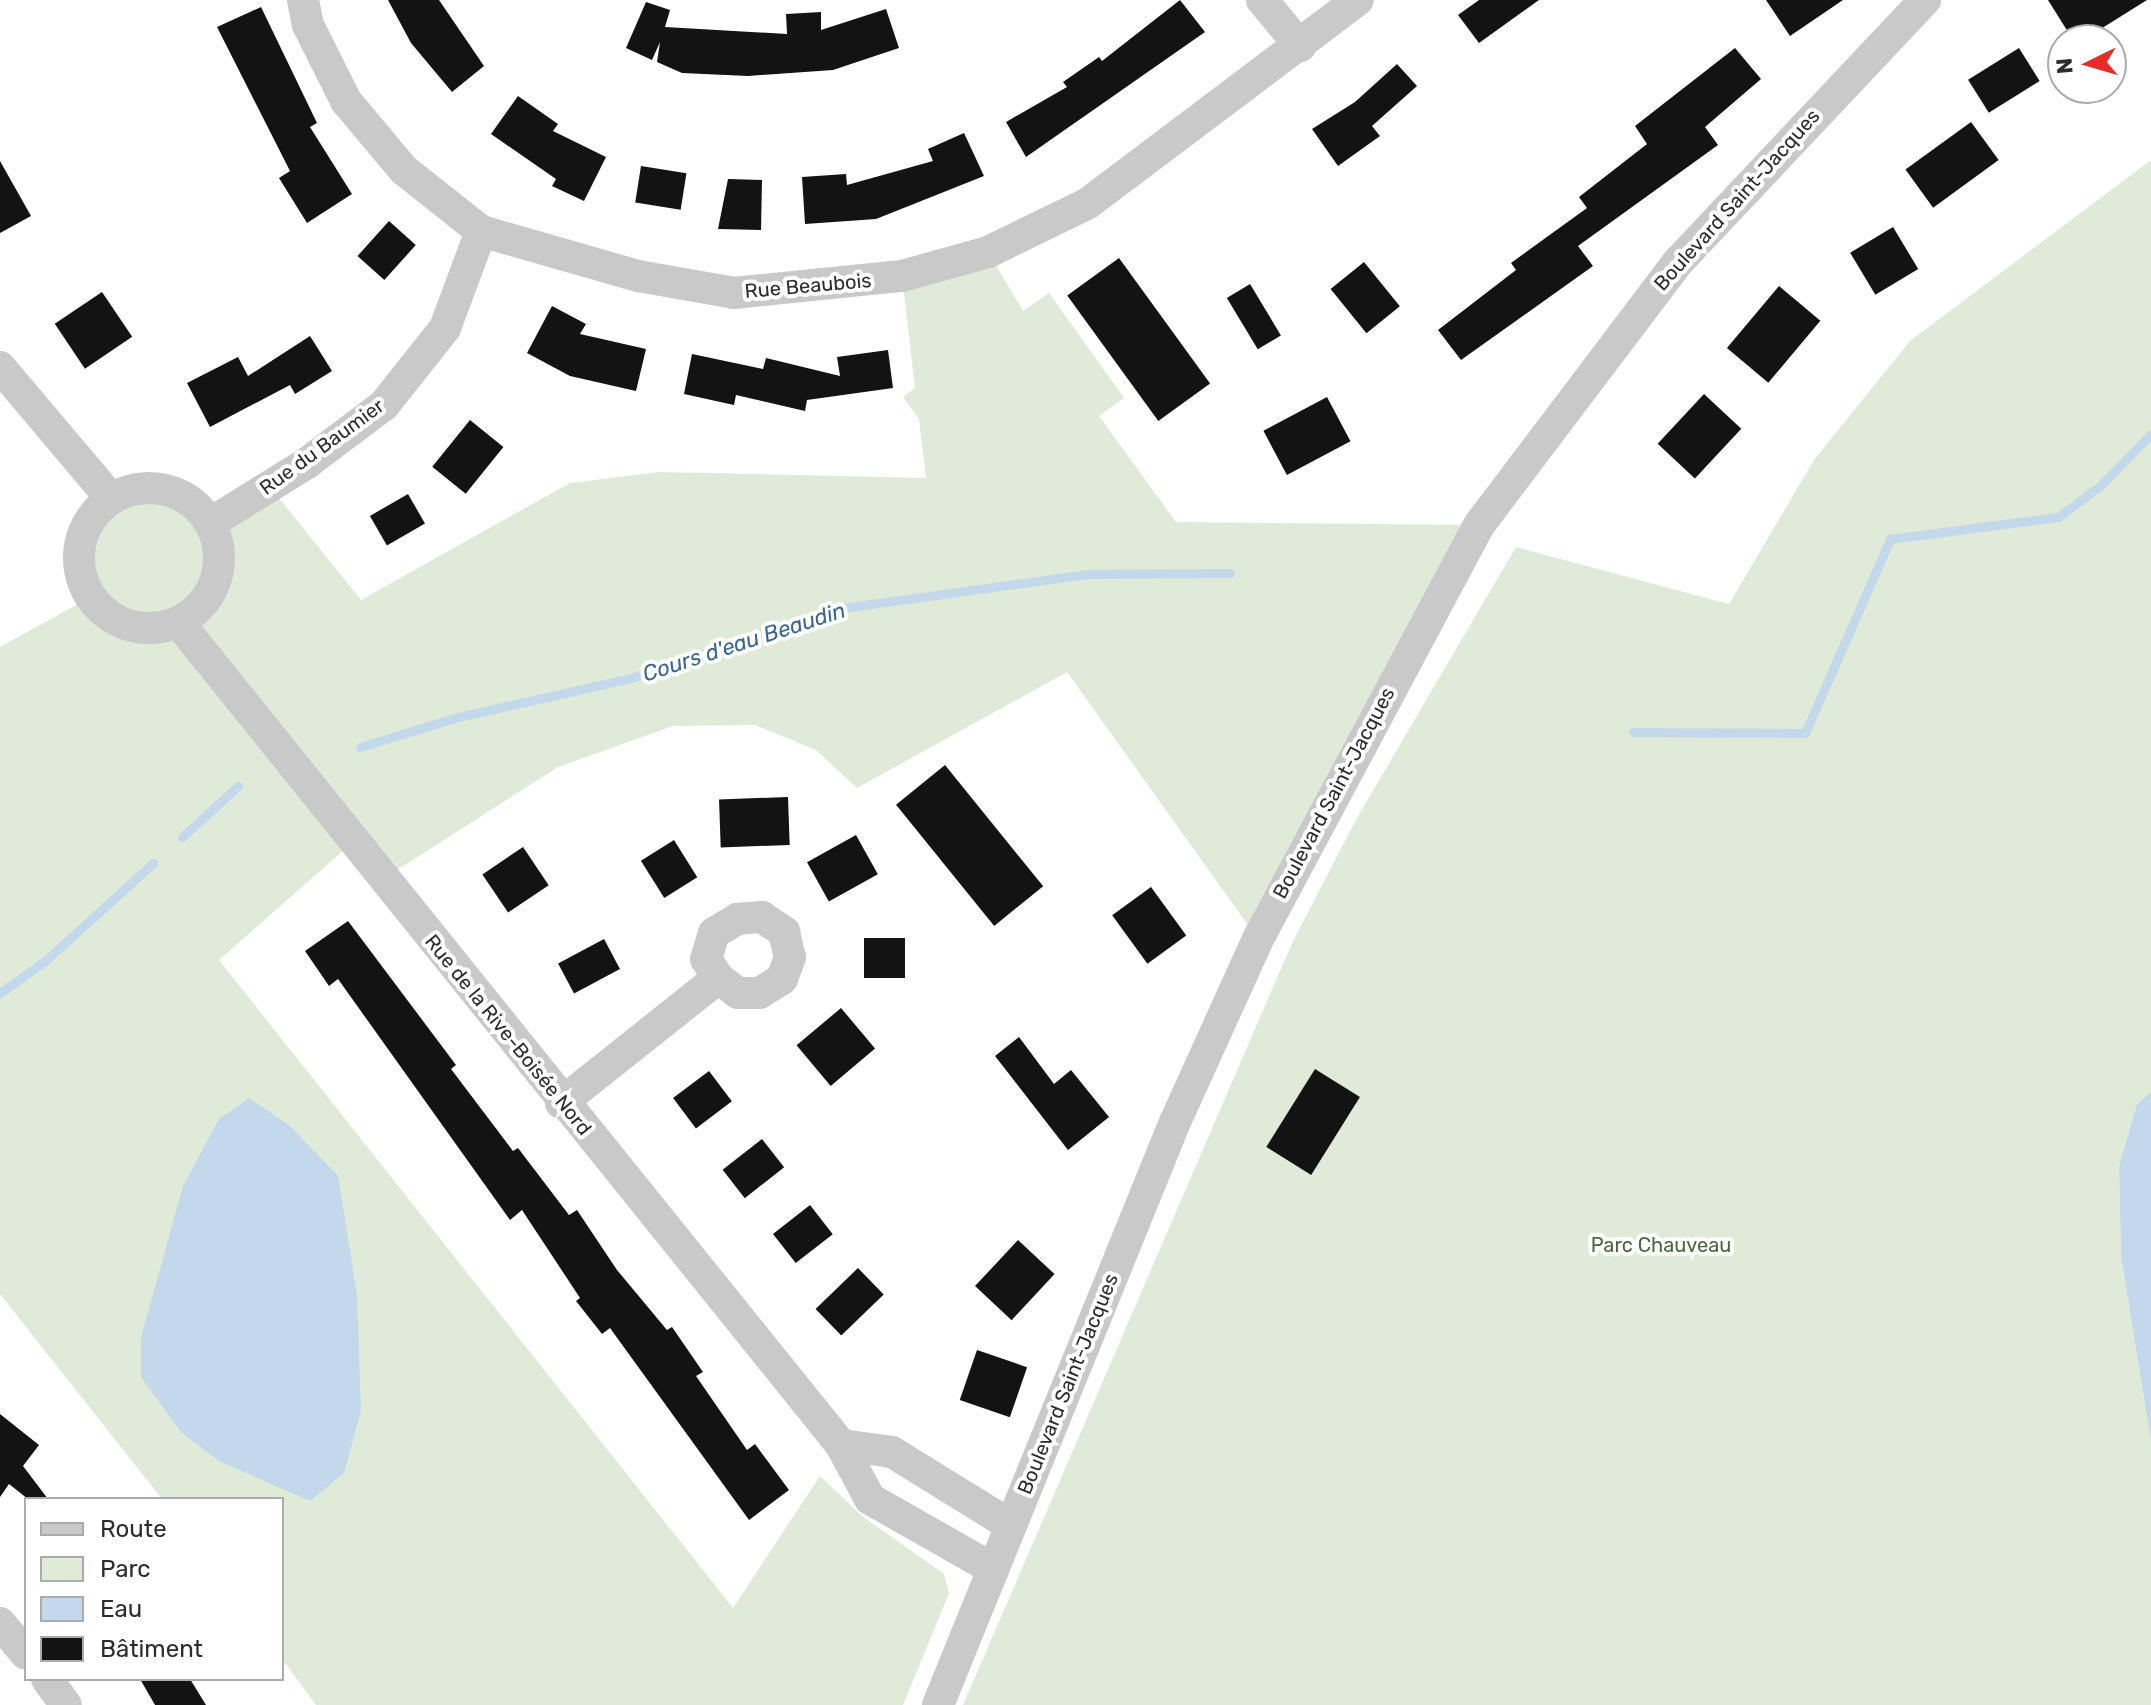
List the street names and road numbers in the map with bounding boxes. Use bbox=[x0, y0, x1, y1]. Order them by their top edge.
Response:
street label: Boulevard Saint-Jacques bbox=[1649, 104, 1825, 296]
street label: Rue Beaubois bbox=[744, 268, 872, 304]
street label: Rue du Baumier bbox=[255, 394, 389, 500]
street label: Boulevard Saint-Jacques bbox=[1268, 683, 1400, 903]
street label: Rue de la Rive-Boisée Nord bbox=[420, 930, 596, 1140]
street label: Boulevard Saint-Jacques bbox=[1013, 1270, 1123, 1498]

